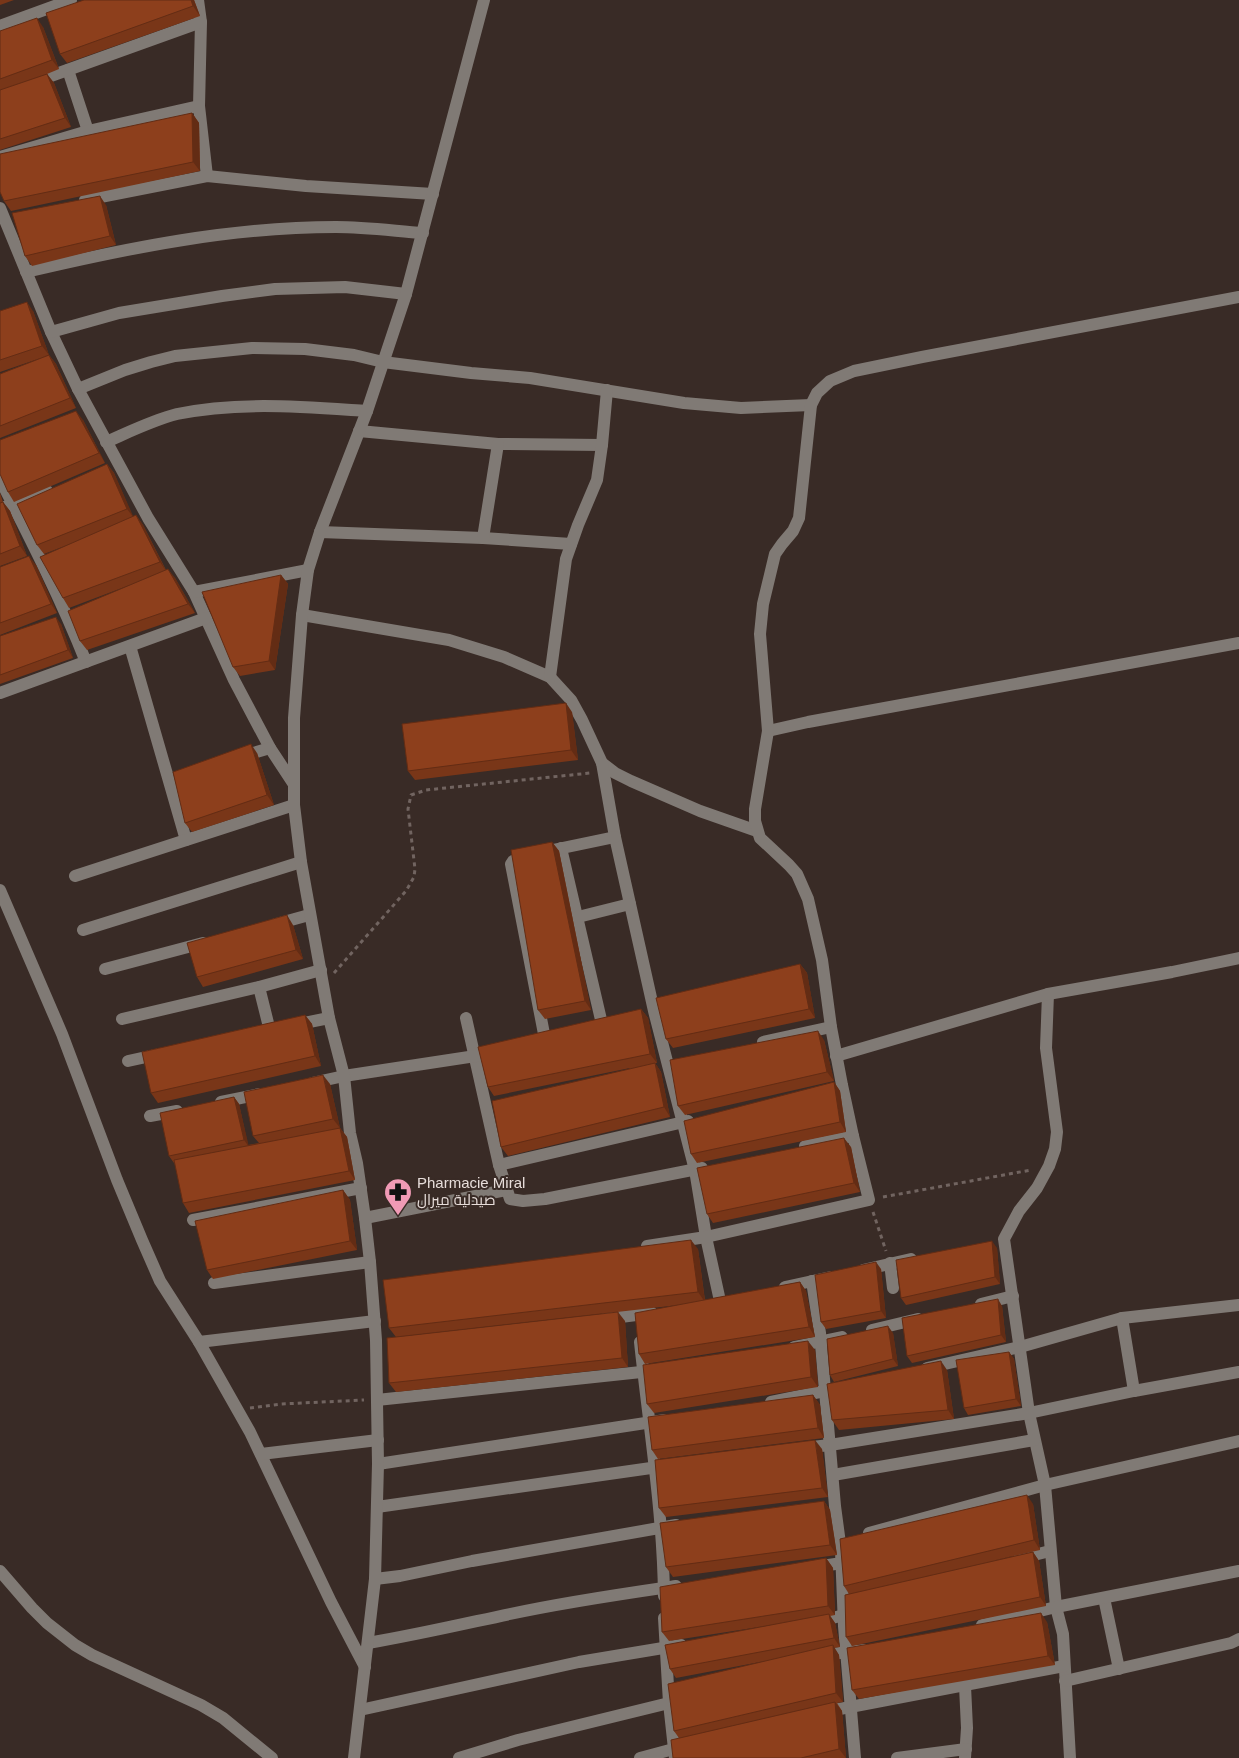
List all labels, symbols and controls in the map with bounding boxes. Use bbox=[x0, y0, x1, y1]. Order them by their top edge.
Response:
place label: Pharmacie Miral صيدلية ميرال bbox=[417, 1174, 525, 1209]
pharmacy icon: Pharmacie Miral صيدلية ميرال bbox=[383, 1177, 413, 1216]

